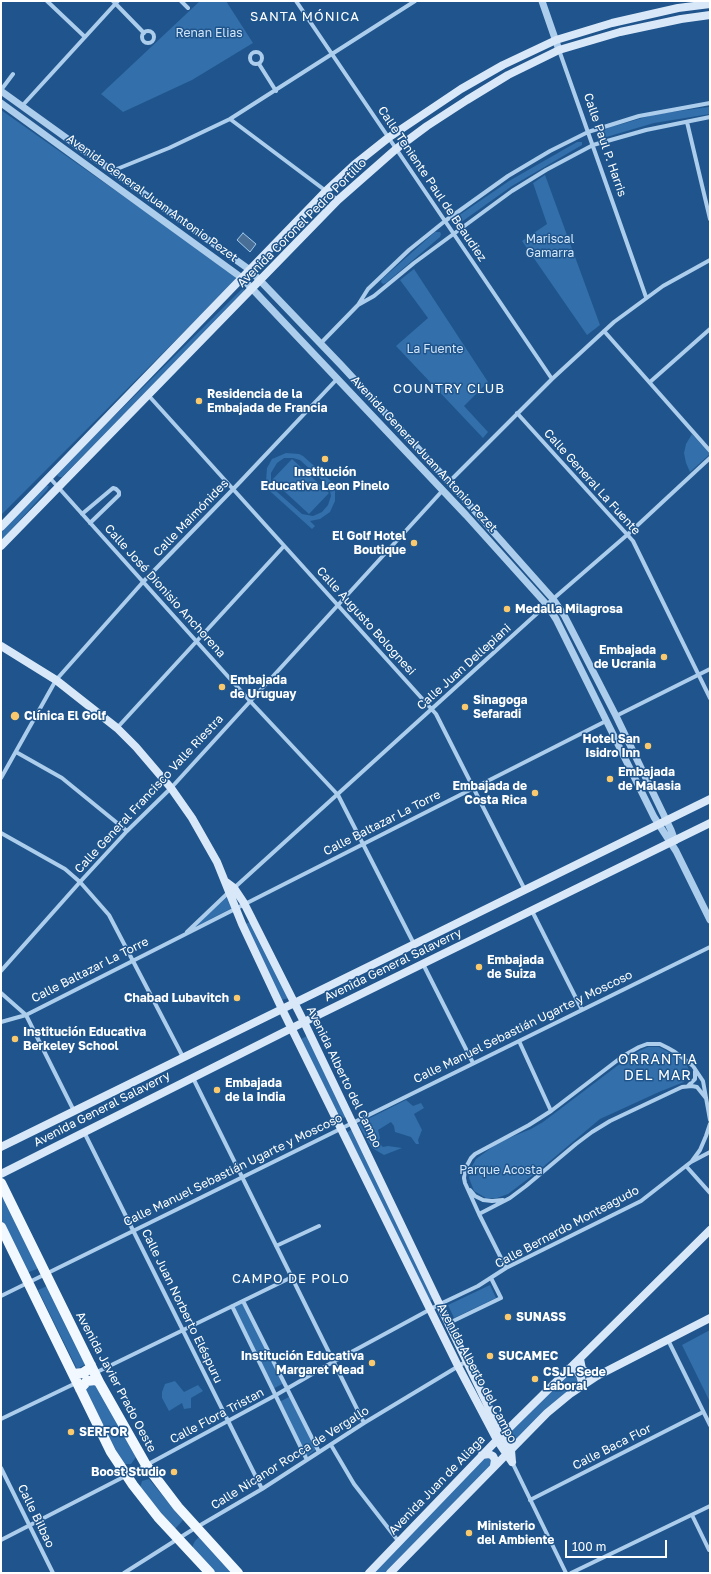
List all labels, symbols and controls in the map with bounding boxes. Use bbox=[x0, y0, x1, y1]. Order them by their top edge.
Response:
district label: SANTA MÓNICA bbox=[250, 9, 360, 25]
park label: Renan Elias bbox=[175, 26, 243, 40]
street label: Calle Paul P. Harris bbox=[580, 91, 630, 199]
street label: Calle Teniente Paul de Beaudiez bbox=[375, 104, 489, 264]
street label: Avenida General Juan Antonio Pezet bbox=[64, 131, 240, 265]
street label: Avenida Coronel Pedro Portillo bbox=[235, 156, 369, 290]
park label: Mariscal Gamarra bbox=[526, 232, 574, 260]
park label: La Fuente bbox=[406, 342, 464, 356]
street label: Avenida General Juan Antonio Pezet bbox=[348, 373, 500, 535]
district label: COUNTRY CLUB bbox=[393, 381, 505, 397]
place label: Residencia de la Embajada de Francia bbox=[207, 387, 327, 415]
marker: Residencia de la Embajada de Francia bbox=[194, 396, 204, 406]
street label: Calle General La Fuente bbox=[541, 426, 643, 538]
marker: Institución Educativa Leon Pinelo bbox=[320, 454, 330, 464]
place label: Institución Educativa Leon Pinelo bbox=[261, 465, 389, 493]
street label: Calle Maimónides bbox=[150, 476, 232, 560]
street label: Calle José Dionisio Anchorena bbox=[101, 522, 229, 660]
place label: El Golf Hotel Boutique bbox=[332, 529, 406, 557]
marker: El Golf Hotel Boutique bbox=[409, 538, 419, 548]
street label: Calle Augusto Bolognesi bbox=[313, 564, 419, 678]
place label: Medalla Milagrosa bbox=[515, 602, 623, 616]
marker: Medalla Milagrosa bbox=[502, 604, 512, 614]
street label: Calle Juan Dellepiani bbox=[414, 621, 514, 713]
place label: Embajada de Ucrania bbox=[594, 643, 656, 671]
marker: Embajada de Ucrania bbox=[659, 652, 669, 662]
place label: Embajada de Uruguay bbox=[230, 673, 297, 701]
marker: Embajada de Uruguay bbox=[217, 682, 227, 692]
place label: Sinagoga Sefaradi bbox=[473, 693, 527, 721]
marker: Sinagoga Sefaradi bbox=[460, 702, 470, 712]
place label: Clínica El Golf bbox=[24, 709, 106, 723]
marker: Clínica El Golf bbox=[9, 710, 21, 722]
street label: Calle General Francisco Valle Riestra bbox=[72, 712, 226, 876]
place label: Hotel San Isidro Inn bbox=[583, 732, 640, 760]
marker: Hotel San Isidro Inn bbox=[643, 741, 653, 751]
place label: Embajada de Malasia bbox=[618, 765, 681, 793]
marker: Embajada de Malasia bbox=[605, 774, 615, 784]
place label: Embajada de Costa Rica bbox=[453, 779, 527, 807]
street label: Calle Baltazar La Torre bbox=[321, 787, 443, 859]
marker: Embajada de Costa Rica bbox=[530, 788, 540, 798]
street label: Avenida General Salaverry bbox=[322, 925, 464, 1005]
street label: Calle Baltazar La Torre bbox=[29, 934, 151, 1006]
place label: Embajada de Suiza bbox=[487, 953, 544, 981]
marker: Embajada de Suiza bbox=[474, 962, 484, 972]
street label: Calle Manuel Sebastián Ugarte y Moscoso bbox=[411, 968, 635, 1086]
place label: Chabad Lubavitch bbox=[124, 991, 229, 1005]
marker: Chabad Lubavitch bbox=[232, 993, 242, 1003]
street label: Avenida Alberto del Campo bbox=[303, 1004, 385, 1150]
place label: Institución Educativa Berkeley School bbox=[23, 1025, 146, 1053]
marker: Institución Educativa Berkeley School bbox=[10, 1034, 20, 1044]
district label: ORRANTIA DEL MAR bbox=[618, 1052, 698, 1084]
street label: Avenida General Salaverry bbox=[31, 1068, 173, 1150]
place label: Embajada de la India bbox=[225, 1076, 285, 1104]
marker: Embajada de la India bbox=[212, 1085, 222, 1095]
street label: Calle Manuel Sebastián Ugarte y Moscoso bbox=[121, 1111, 345, 1229]
park label: Parque Acosta bbox=[459, 1163, 543, 1177]
street label: Calle Bernardo Monteagudo bbox=[493, 1183, 641, 1271]
street label: Calle Juan Norberto Eléspuru bbox=[138, 1227, 226, 1385]
district label: CAMPO DE POLO bbox=[232, 1271, 350, 1287]
street label: Avenida Alberto del Campo bbox=[434, 1301, 520, 1445]
street label: Avenida Javier Prado Oeste bbox=[73, 1309, 159, 1455]
place label: SUNASS bbox=[516, 1310, 566, 1324]
marker: SUNASS bbox=[503, 1312, 513, 1322]
place label: Institución Educativa Margaret Mead bbox=[241, 1349, 364, 1377]
place label: SUCAMEC bbox=[498, 1349, 558, 1363]
marker: SUCAMEC bbox=[485, 1351, 495, 1361]
marker: Institución Educativa Margaret Mead bbox=[367, 1358, 377, 1368]
place label: CSJL Sede Laboral bbox=[543, 1365, 606, 1393]
marker: CSJL Sede Laboral bbox=[530, 1374, 540, 1384]
street label: Calle Flora Tristan bbox=[168, 1385, 266, 1447]
street label: Calle Nicanor Rocca de Vergallo bbox=[208, 1403, 372, 1513]
street label: Calle Baca Flor bbox=[570, 1421, 654, 1473]
place label: SERFOR bbox=[79, 1425, 128, 1439]
marker: SERFOR bbox=[66, 1427, 76, 1437]
street label: Avenida Juan de Aliaga bbox=[386, 1432, 488, 1538]
place label: Boost Studio bbox=[91, 1465, 166, 1479]
marker: Boost Studio bbox=[169, 1467, 179, 1477]
street label: Calle Bilbao bbox=[14, 1482, 58, 1550]
place label: Ministerio del Ambiente bbox=[477, 1519, 554, 1547]
marker: Ministerio del Ambiente bbox=[464, 1528, 474, 1538]
scale bar bbox=[567, 1532, 669, 1558]
text: 100 m bbox=[572, 1539, 606, 1554]

